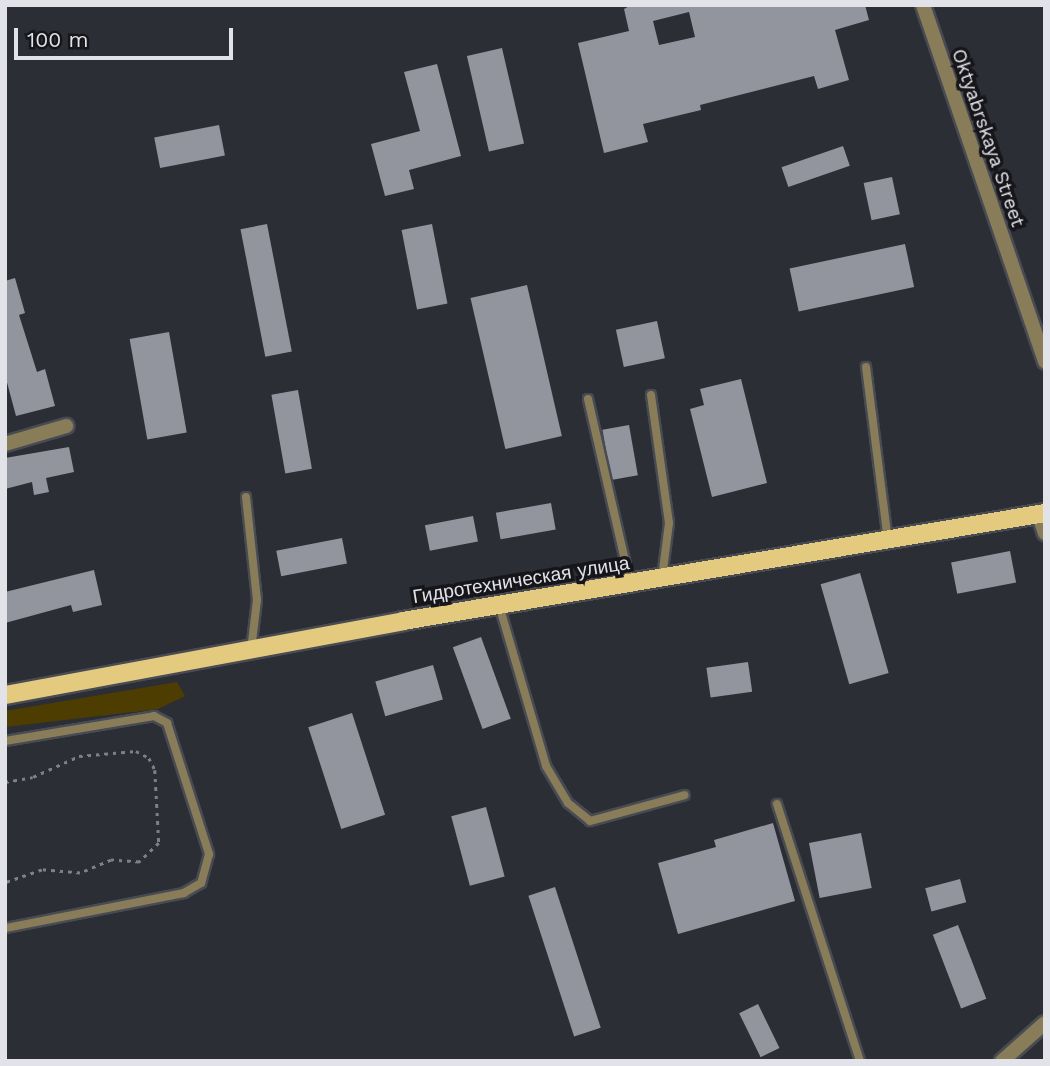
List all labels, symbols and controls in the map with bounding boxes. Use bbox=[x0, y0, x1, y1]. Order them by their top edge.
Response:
scale bar bbox=[18, 14, 236, 58]
text: 100 m bbox=[27, 27, 89, 52]
street label: Oktyabrskaya Street bbox=[947, 46, 1029, 230]
street label: Гидротехническая улица bbox=[411, 552, 631, 608]

